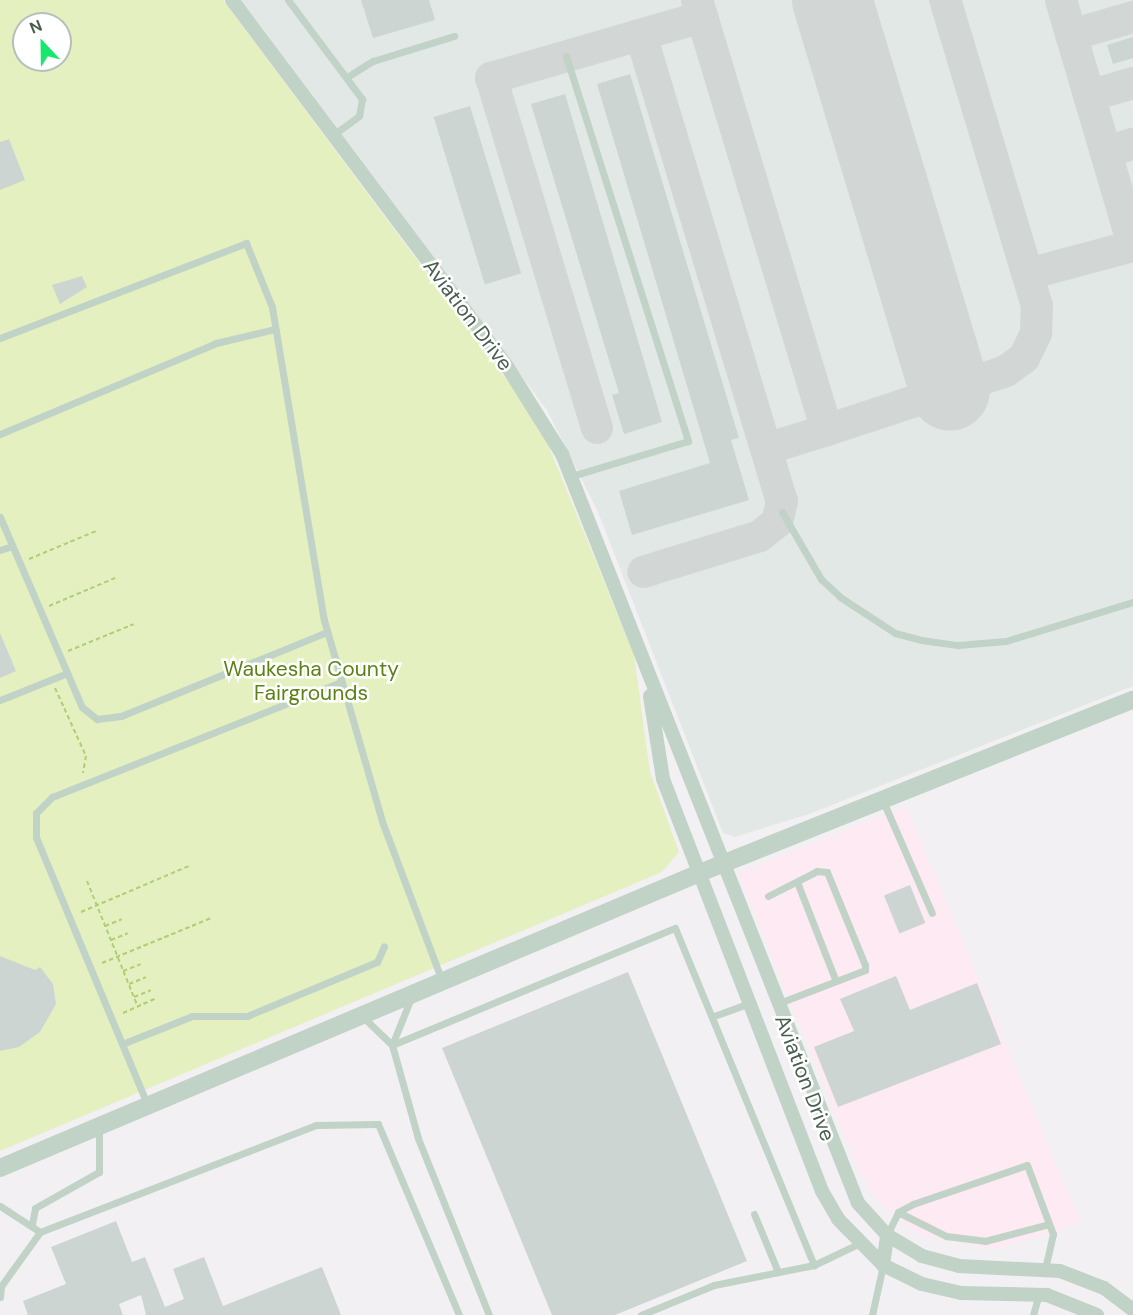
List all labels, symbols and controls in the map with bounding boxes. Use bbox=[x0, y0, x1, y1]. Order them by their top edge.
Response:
north arrow bbox=[12, 12, 72, 72]
text: N bbox=[26, 15, 45, 39]
street label: Aviation Drive bbox=[418, 254, 518, 376]
park label: Waukesha County Fairgrounds bbox=[223, 656, 399, 706]
street label: Aviation Drive bbox=[769, 1011, 841, 1145]

